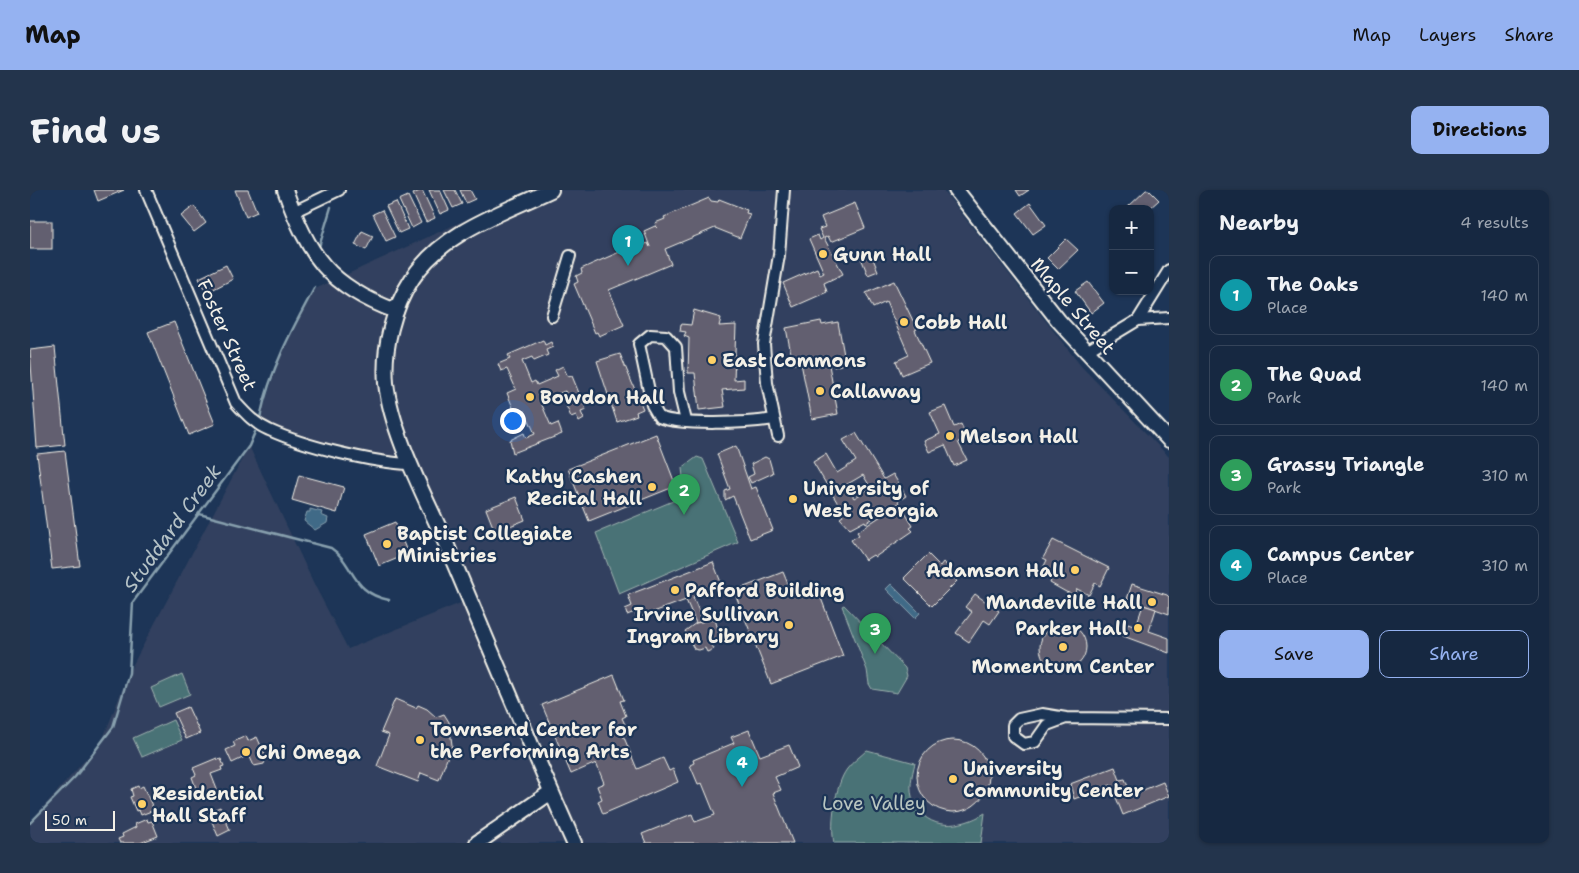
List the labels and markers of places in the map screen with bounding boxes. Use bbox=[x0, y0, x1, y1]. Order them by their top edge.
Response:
pin: 1 bbox=[612, 225, 644, 266]
place label: Gunn Hall bbox=[833, 242, 932, 267]
marker: Gunn Hall bbox=[817, 248, 829, 260]
place label: Cobb Hall bbox=[914, 310, 1008, 335]
marker: Cobb Hall bbox=[898, 316, 910, 328]
place label: East Commons bbox=[722, 348, 866, 373]
marker: East Commons bbox=[706, 354, 718, 366]
place label: Callaway bbox=[830, 379, 921, 404]
place label: Bowdon Hall bbox=[540, 385, 665, 410]
marker: Callaway bbox=[814, 385, 826, 397]
marker: Bowdon Hall bbox=[524, 391, 536, 403]
place label: Melson Hall bbox=[960, 424, 1079, 449]
marker: Melson Hall bbox=[944, 430, 956, 442]
place label: Kathy Cashen Recital Hall bbox=[506, 464, 642, 511]
pin: 2 bbox=[668, 474, 700, 515]
place label: University of West Georgia bbox=[803, 476, 938, 523]
marker: Kathy Cashen Recital Hall bbox=[646, 481, 658, 493]
marker: University of West Georgia bbox=[787, 493, 799, 505]
place label: Baptist Collegiate Ministries bbox=[397, 521, 573, 568]
marker: Baptist Collegiate Ministries bbox=[381, 538, 393, 550]
place label: Adamson Hall bbox=[926, 558, 1065, 583]
marker: Adamson Hall bbox=[1069, 564, 1081, 576]
place label: Pafford Building bbox=[685, 578, 844, 603]
marker: Pafford Building bbox=[669, 584, 681, 596]
place label: Mandeville Hall bbox=[986, 590, 1142, 615]
marker: Mandeville Hall bbox=[1146, 596, 1158, 608]
place label: Irvine Sullivan Ingram Library bbox=[627, 602, 779, 649]
pin: 3 bbox=[859, 613, 891, 654]
place label: Parker Hall bbox=[1015, 616, 1128, 641]
marker: Irvine Sullivan Ingram Library bbox=[783, 619, 795, 631]
marker: Parker Hall bbox=[1132, 622, 1144, 634]
marker: Momentum Center bbox=[1057, 641, 1069, 653]
place label: Momentum Center bbox=[971, 654, 1155, 679]
place label: Townsend Center for the Performing Arts bbox=[430, 717, 637, 764]
marker: Townsend Center for the Performing Arts bbox=[414, 734, 426, 746]
place label: Chi Omega bbox=[256, 740, 361, 765]
marker: Chi Omega bbox=[240, 746, 252, 758]
pin: 4 bbox=[726, 746, 758, 787]
place label: University Community Center bbox=[963, 756, 1144, 803]
marker: University Community Center bbox=[947, 773, 959, 785]
place label: Residential Hall Staff bbox=[152, 781, 264, 828]
marker: Residential Hall Staff bbox=[136, 798, 148, 810]

